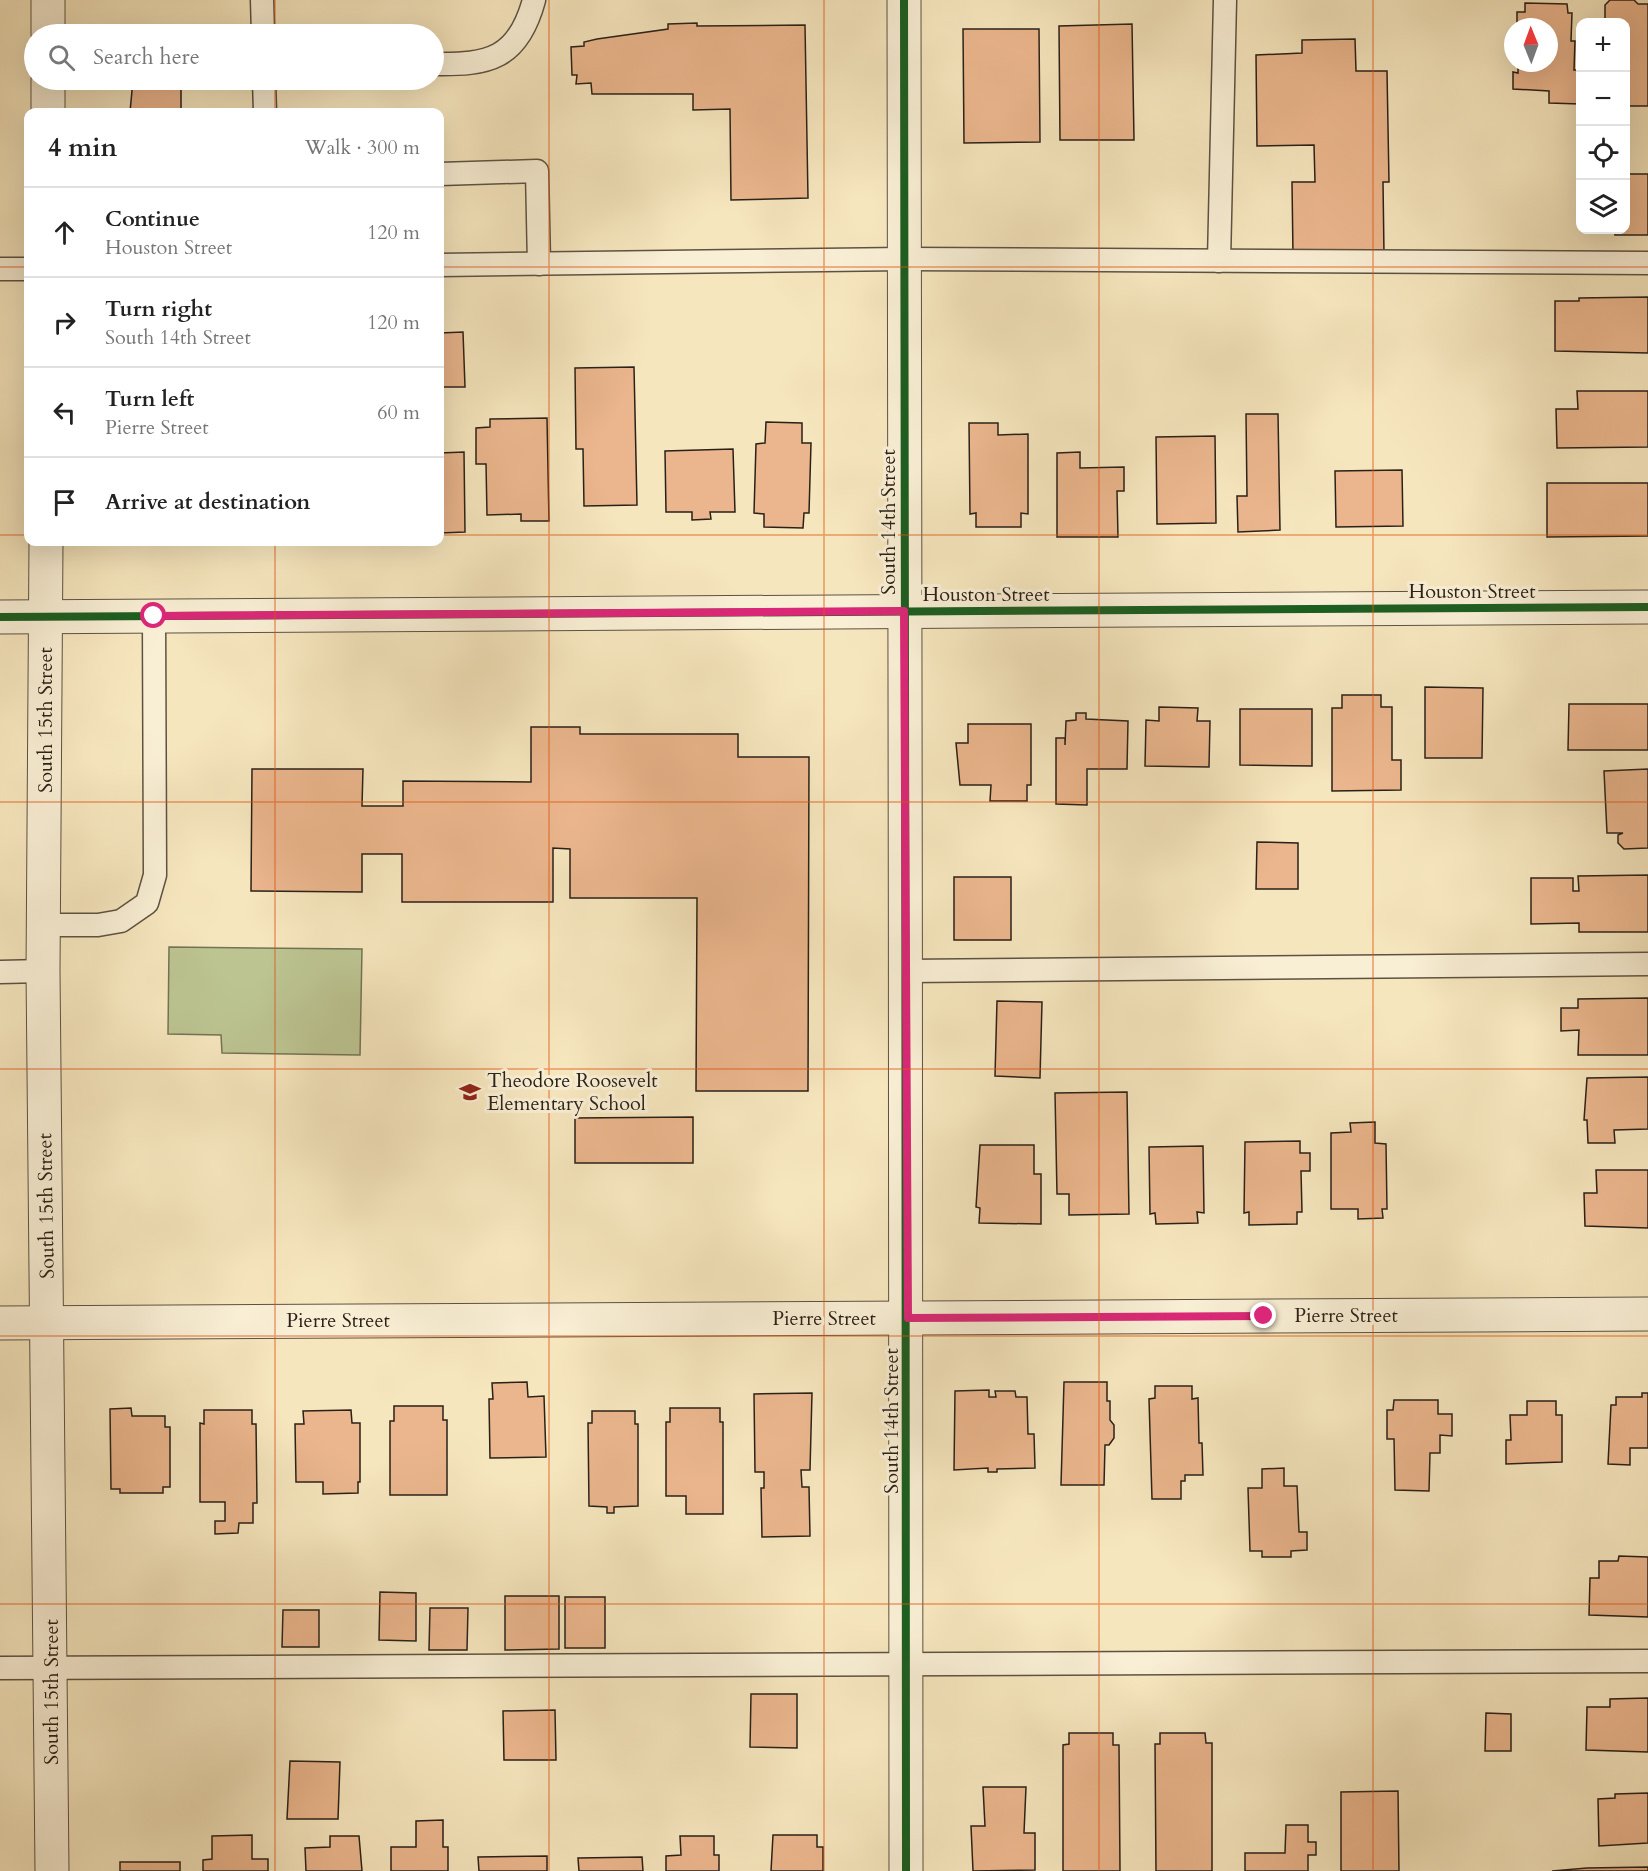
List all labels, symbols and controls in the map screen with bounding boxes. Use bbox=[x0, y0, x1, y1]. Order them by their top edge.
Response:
north arrow bbox=[1504, 18, 1558, 72]
map controls bbox=[1576, 18, 1630, 234]
button: + bbox=[1576, 18, 1630, 72]
search box bbox=[24, 24, 444, 90]
icon: search bbox=[45, 41, 78, 74]
text: Search here bbox=[93, 42, 200, 72]
button: − bbox=[1576, 72, 1630, 126]
button: locate bbox=[1576, 126, 1630, 180]
text: 4 min bbox=[48, 130, 117, 165]
text: Walk · 300 m bbox=[305, 134, 420, 161]
button: layers bbox=[1576, 180, 1630, 234]
text: Continue bbox=[105, 204, 200, 234]
icon: ahead bbox=[48, 216, 81, 249]
text: 120 m bbox=[367, 219, 420, 246]
text: Houston Street bbox=[105, 234, 232, 261]
text: Turn right bbox=[105, 294, 212, 324]
icon: right bbox=[48, 306, 81, 339]
text: 120 m bbox=[367, 309, 420, 336]
text: South 14th Street bbox=[105, 324, 251, 351]
text: Turn left bbox=[105, 384, 194, 414]
icon: left bbox=[48, 396, 81, 429]
text: 60 m bbox=[377, 399, 420, 426]
text: Pierre Street bbox=[105, 414, 209, 441]
street label: South 14th Street bbox=[875, 448, 902, 595]
icon: arrive bbox=[48, 486, 81, 519]
text: Arrive at destination bbox=[105, 487, 310, 517]
street label: Houston Street bbox=[1408, 578, 1536, 605]
street label: Houston Street bbox=[922, 581, 1050, 608]
route start bbox=[140, 602, 166, 628]
street label: South 15th Street bbox=[32, 646, 59, 793]
place label: Theodore Roosevelt Elementary School bbox=[487, 1067, 658, 1117]
school or university icon: Theodore Roosevelt Elementary School bbox=[458, 1080, 482, 1104]
street label: South 15th Street bbox=[31, 1132, 61, 1279]
route end bbox=[1250, 1302, 1276, 1328]
street label: Pierre Street bbox=[1294, 1302, 1399, 1329]
street label: Pierre Street bbox=[772, 1305, 877, 1332]
street label: Pierre Street bbox=[286, 1307, 391, 1334]
street label: South 14th Street bbox=[878, 1347, 905, 1494]
street label: South 15th Street bbox=[38, 1618, 65, 1765]

